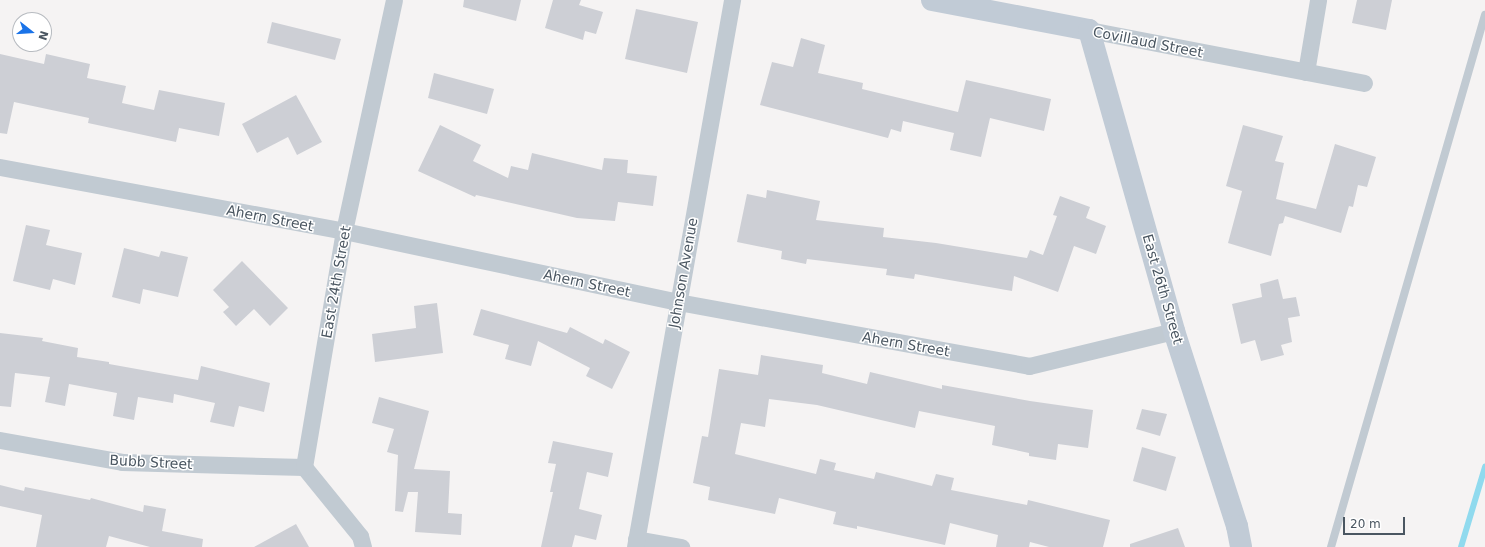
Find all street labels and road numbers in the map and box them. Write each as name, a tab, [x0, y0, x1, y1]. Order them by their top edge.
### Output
street label: Covillaud Street	[1092, 23, 1204, 61]
street label: Ahern Street	[225, 201, 315, 235]
street label: Johnson Avenue	[665, 217, 701, 329]
street label: East 24th Street	[318, 224, 354, 340]
street label: East 26th Street	[1139, 232, 1187, 346]
street label: Ahern Street	[542, 266, 632, 300]
street label: Ahern Street	[861, 328, 951, 360]
street label: Bubb Street	[109, 451, 193, 473]

